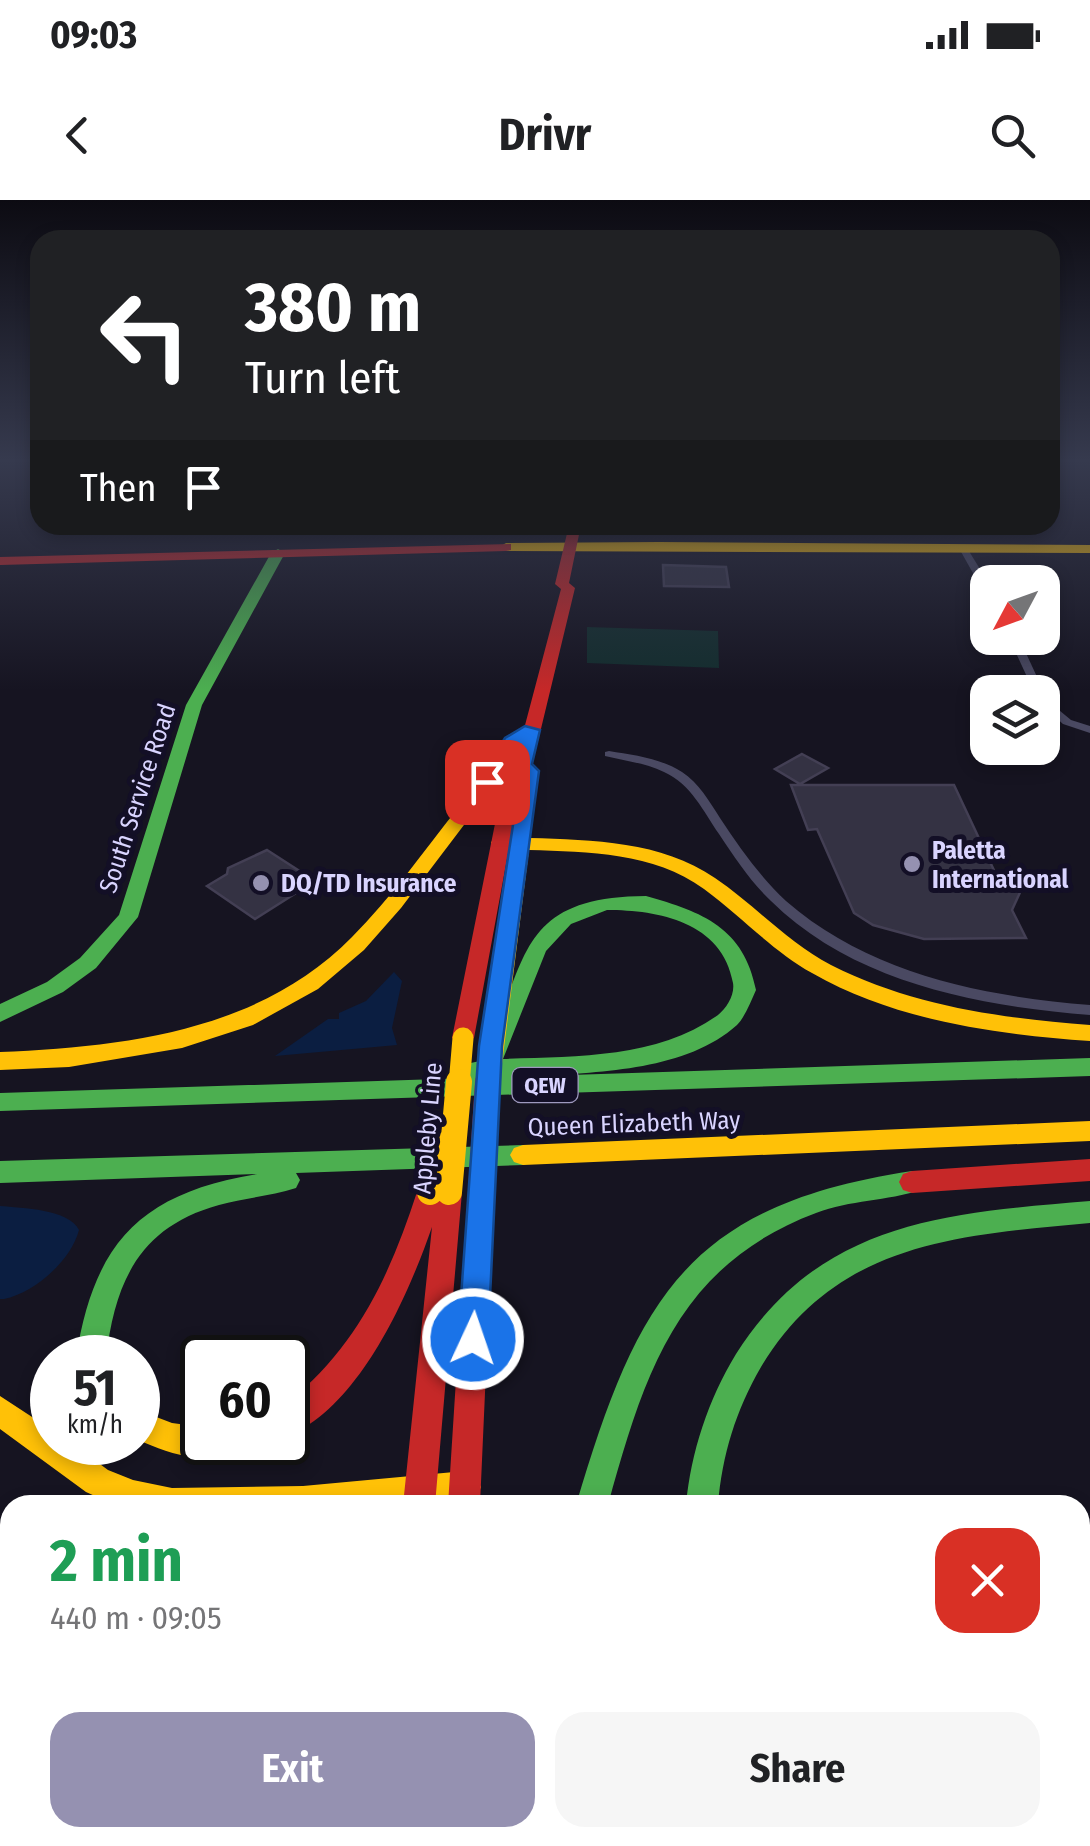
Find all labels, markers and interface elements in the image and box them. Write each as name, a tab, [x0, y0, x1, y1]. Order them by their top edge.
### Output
text: 09:03	[50, 12, 137, 58]
icon: back	[50, 108, 105, 163]
text: Drivr	[499, 108, 591, 162]
icon: search	[985, 108, 1040, 163]
text: 380 m	[245, 266, 421, 350]
icon: left	[80, 270, 210, 400]
text: Turn left	[245, 351, 400, 405]
icon: arrive	[176, 460, 231, 515]
text: Then	[80, 465, 156, 511]
north arrow	[970, 565, 1060, 655]
map controls	[970, 565, 1060, 765]
button: layers	[970, 675, 1060, 765]
street label: South Service Road	[93, 700, 183, 897]
pin	[445, 740, 530, 825]
icon: arrive	[460, 755, 515, 810]
place label: Paletta International	[932, 836, 1068, 895]
marker: Paletta International	[901, 853, 923, 875]
place label: DQ/TD Insurance	[281, 869, 457, 899]
marker: DQ/TD Insurance	[250, 872, 272, 894]
street label: Appleby Line	[407, 1061, 449, 1195]
road number: QEW	[512, 1068, 578, 1102]
street label: Queen Elizabeth Way	[527, 1105, 741, 1143]
position arrow	[421, 1287, 525, 1391]
speed limit sign: 60	[180, 1335, 310, 1465]
text: 51	[73, 1358, 116, 1418]
text: km/h	[67, 1410, 123, 1440]
text: 2 min	[50, 1525, 183, 1597]
button: close	[935, 1528, 1040, 1633]
text: 440 m · 09:05	[50, 1599, 222, 1637]
button: Exit	[50, 1712, 535, 1827]
button: Share	[555, 1712, 1040, 1827]

